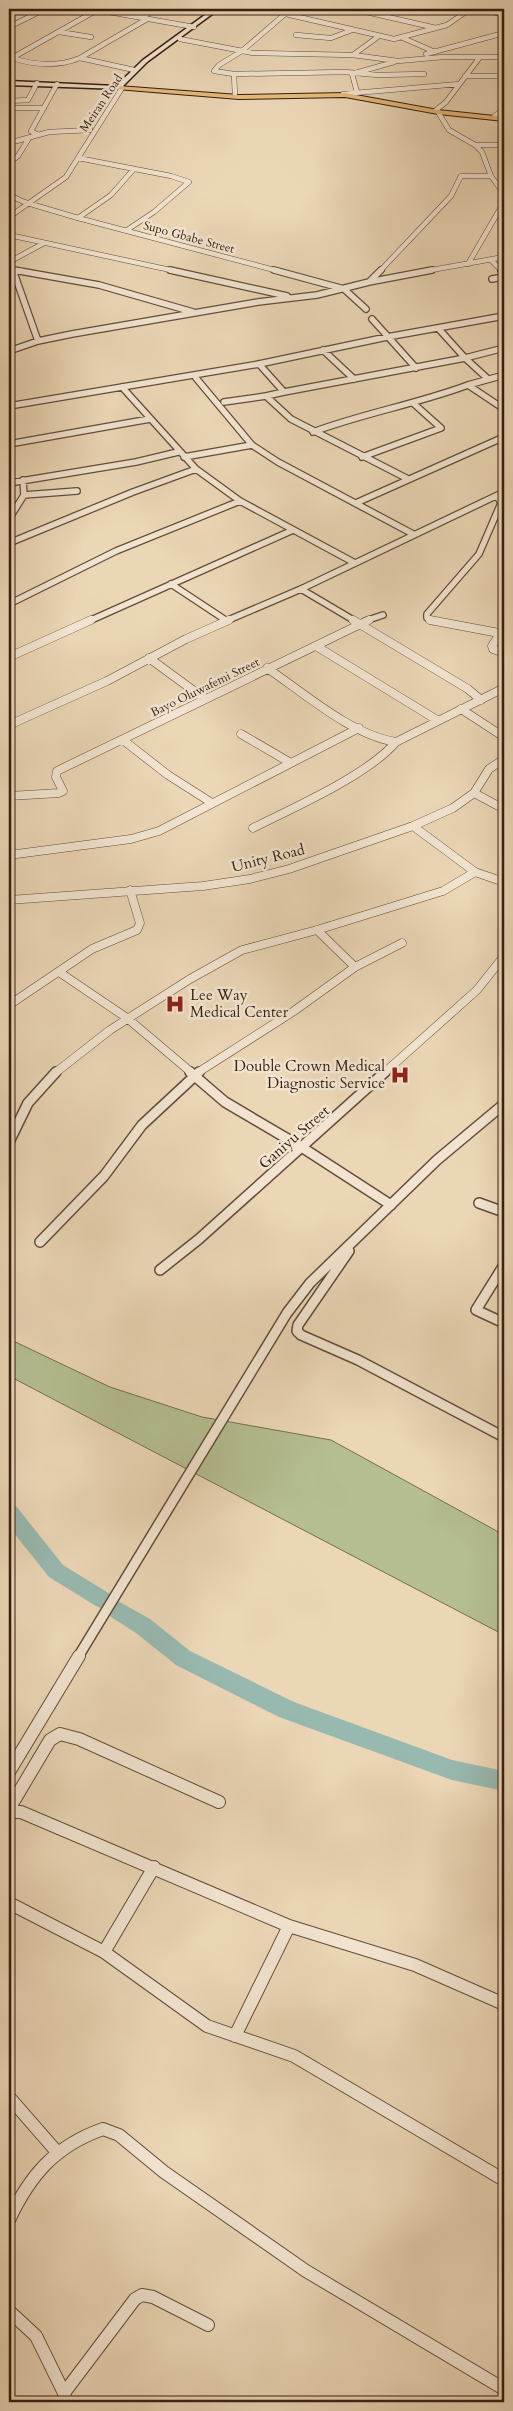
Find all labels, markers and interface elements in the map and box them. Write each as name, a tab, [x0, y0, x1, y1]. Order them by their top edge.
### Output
street label: Meiran Road	[76, 71, 126, 135]
street label: Supo Gbabe Street	[142, 217, 237, 257]
street label: Bayo Oluwafemi Street	[148, 654, 262, 720]
street label: Unity Road	[229, 839, 307, 877]
place label: Lee Way Medical Center	[190, 985, 289, 1022]
hospital icon: Lee Way Medical Center	[164, 993, 186, 1015]
place label: Double Crown Medical Diagnostic Service	[234, 1056, 385, 1093]
hospital icon: Double Crown Medical Diagnostic Service	[389, 1064, 411, 1086]
street label: Ganiyu Street	[254, 1101, 334, 1173]

